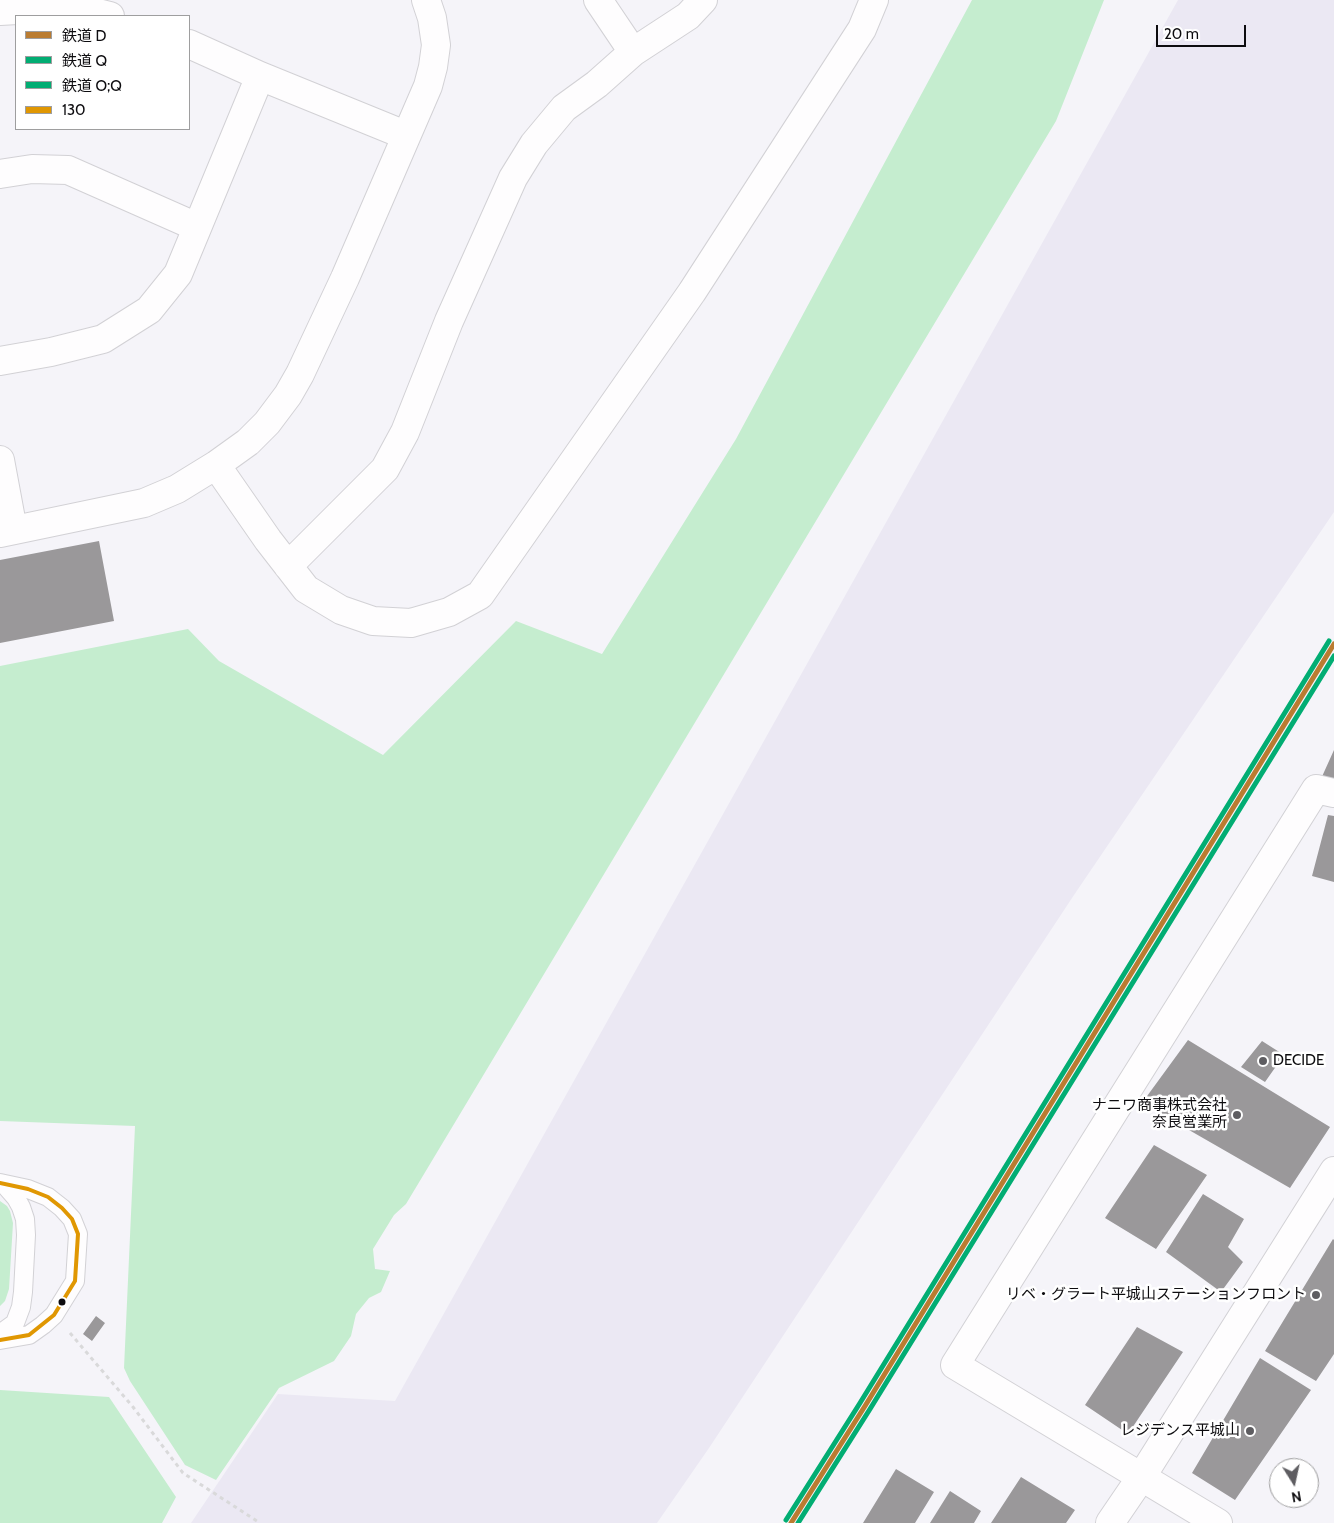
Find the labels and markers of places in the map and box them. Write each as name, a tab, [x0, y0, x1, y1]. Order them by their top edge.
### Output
place label: DECIDE	[1273, 1052, 1324, 1070]
marker: DECIDE	[1257, 1055, 1269, 1067]
place label: ナニワ商事株式会社 奈良営業所	[1092, 1097, 1227, 1132]
marker: ナニワ商事株式会社 奈良営業所	[1231, 1109, 1243, 1121]
place label: リベ・グラート平城山ステーションフロント	[1006, 1286, 1306, 1304]
marker: リベ・グラート平城山ステーションフロント	[1310, 1289, 1322, 1301]
unlabelled marker	[57, 1297, 67, 1307]
place label: レジデンス平城山	[1120, 1422, 1240, 1440]
marker: レジデンス平城山	[1244, 1425, 1256, 1437]

